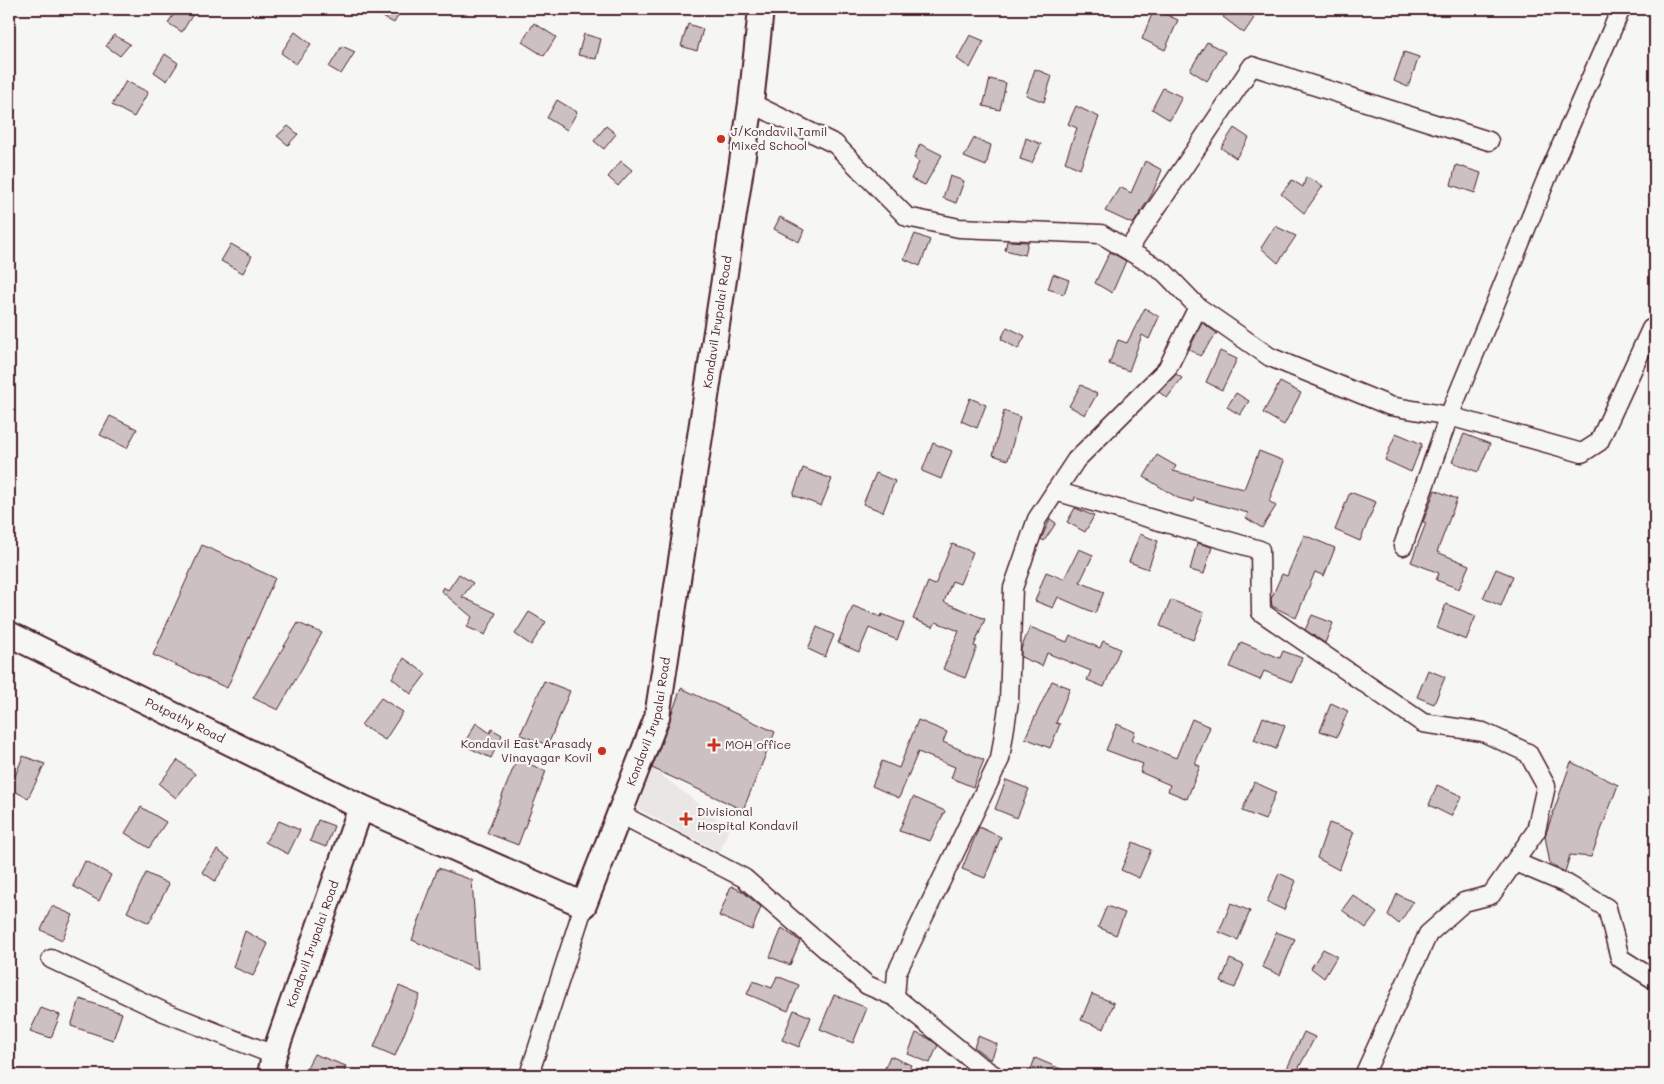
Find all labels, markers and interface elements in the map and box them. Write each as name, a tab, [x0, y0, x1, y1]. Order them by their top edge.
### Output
place label: J/Kondavil Tamil Mixed School	[731, 123, 827, 153]
marker: J/Kondavil Tamil Mixed School	[715, 133, 727, 145]
street label: Kondavil Irupalai Road	[698, 254, 735, 389]
street label: Kondavil Irupalai Road	[622, 656, 673, 788]
street label: Potpathy Road	[143, 693, 228, 746]
place label: Kondavil East Arasady Vinayagar Kovil	[461, 735, 592, 765]
place label: MOH office	[725, 736, 791, 752]
marker: MOH office	[707, 738, 721, 752]
marker: Kondavil East Arasady Vinayagar Kovil	[596, 745, 608, 757]
place label: Divisional Hospital Kondavil	[697, 803, 798, 833]
marker: Divisional Hospital Kondavil	[679, 812, 693, 826]
street label: Kondavil Irupalai Road	[282, 878, 342, 1009]

